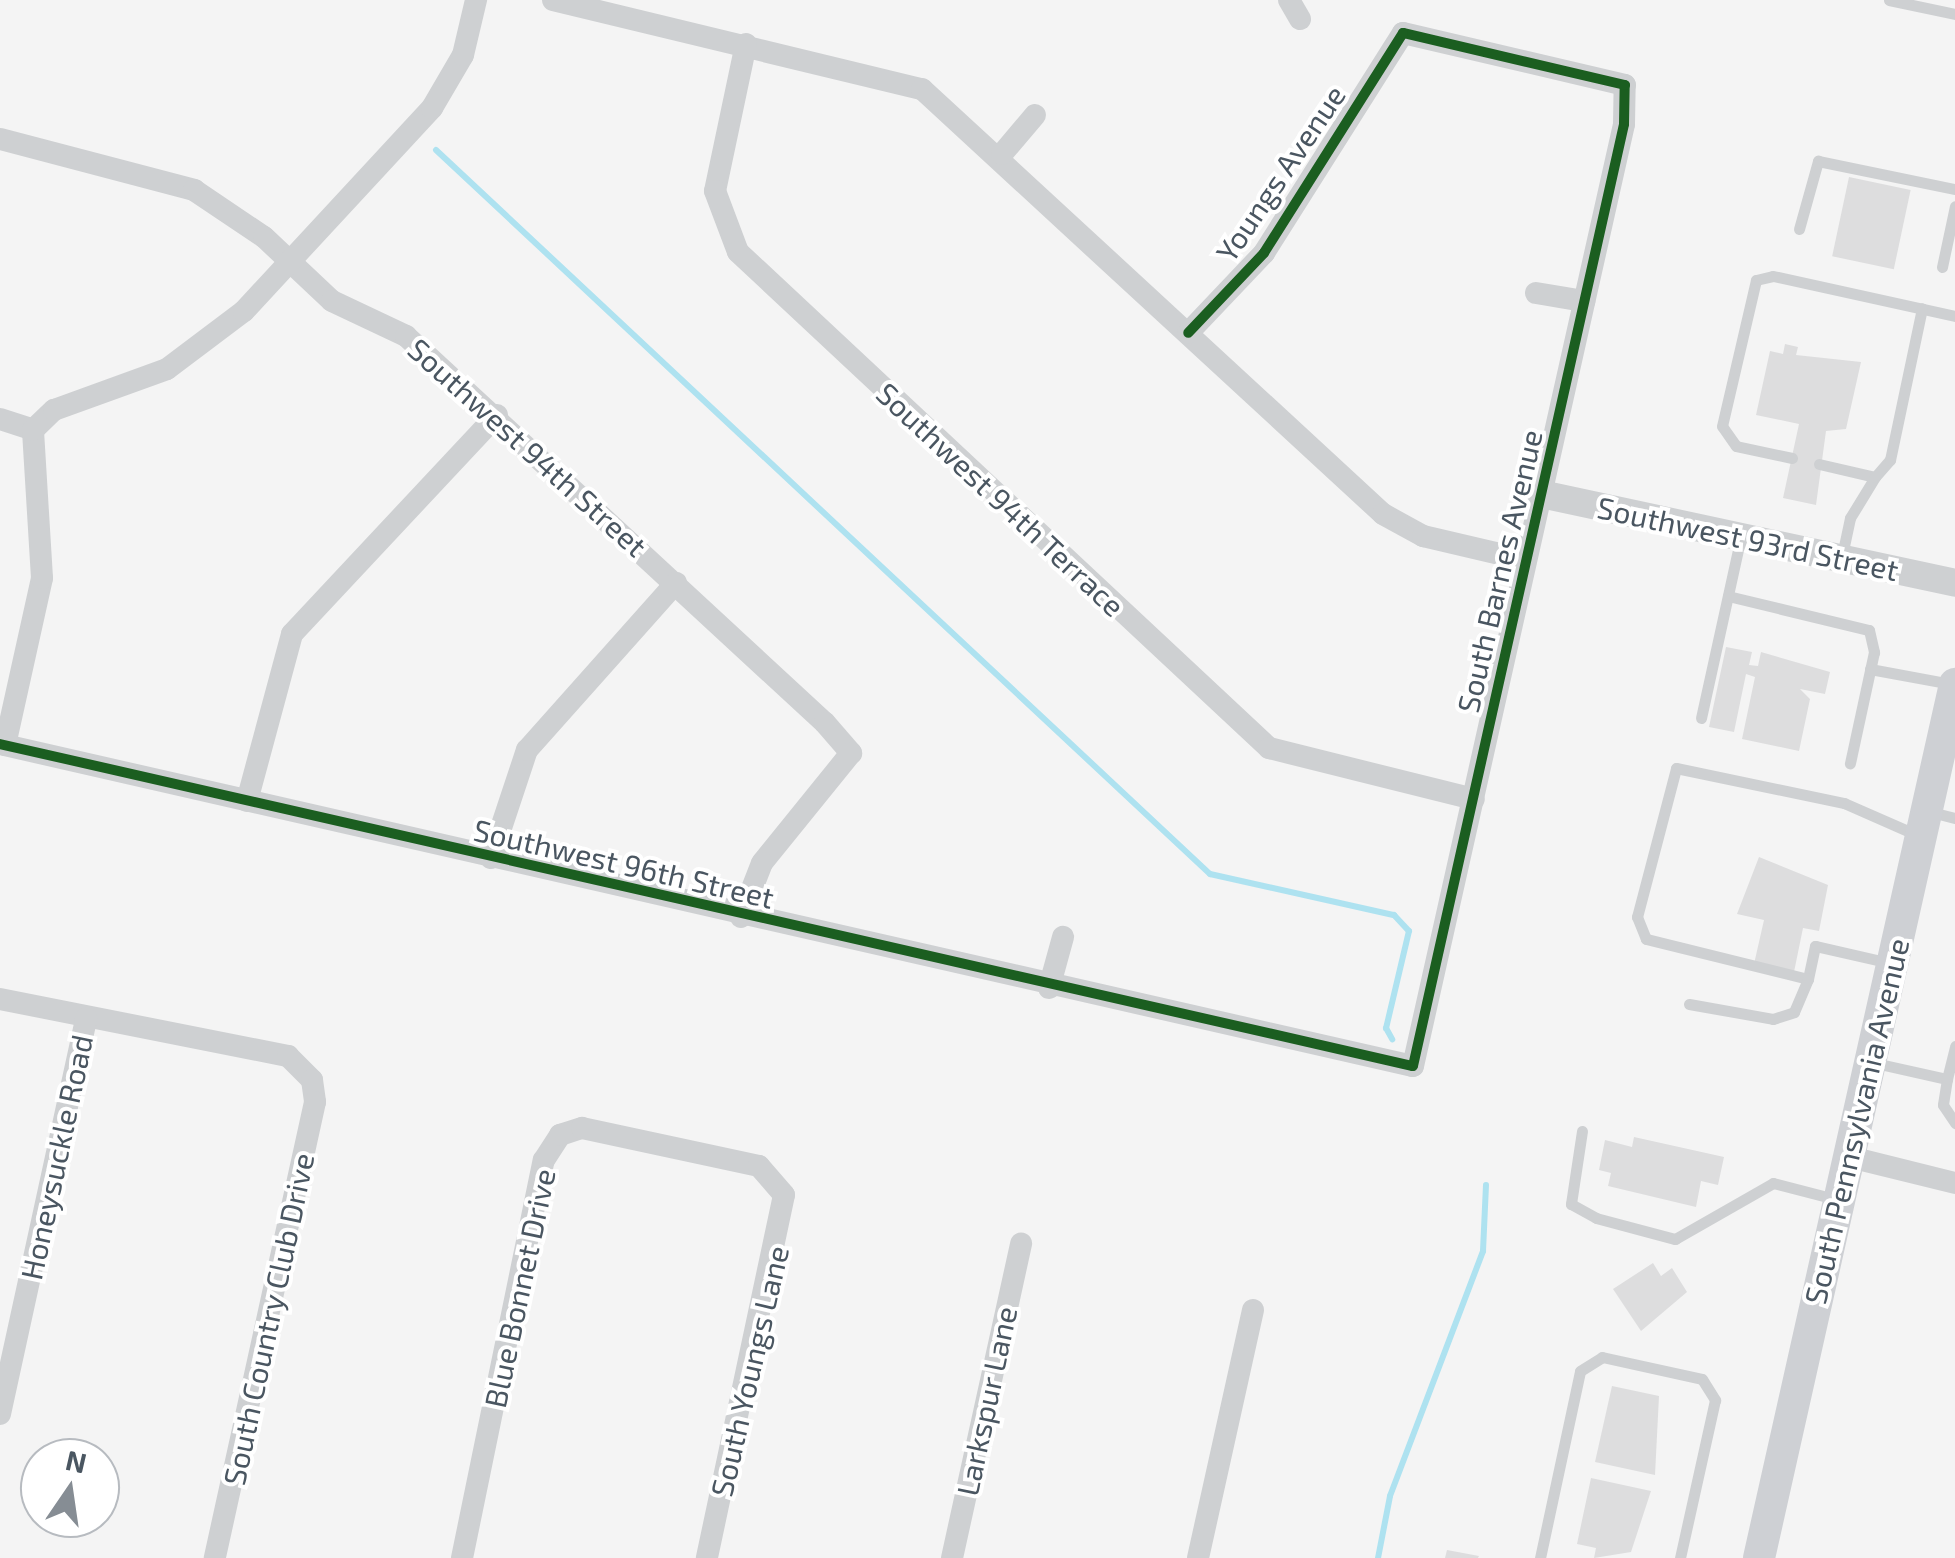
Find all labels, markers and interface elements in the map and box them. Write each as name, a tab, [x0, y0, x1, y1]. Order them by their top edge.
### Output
street label: Youngs Avenue	[1208, 78, 1352, 268]
street label: Southwest 94th Street	[401, 330, 655, 564]
street label: Southwest 94th Terrace	[869, 375, 1133, 623]
street label: South Barnes Avenue	[1449, 426, 1549, 716]
street label: Southwest 93rd Street	[1594, 489, 1902, 587]
street label: Southwest 96th Street	[470, 811, 778, 915]
street label: South Pennsylvania Avenue	[1796, 934, 1916, 1308]
street label: Honeysuckle Road	[12, 1031, 100, 1283]
street label: South Country Club Drive	[215, 1149, 321, 1489]
street label: Blue Bonnet Drive	[476, 1165, 562, 1411]
street label: South Youngs Lane	[703, 1242, 795, 1500]
street label: Larkspur Lane	[948, 1303, 1024, 1499]
north arrow	[20, 1438, 120, 1538]
text: N	[63, 1442, 90, 1480]

